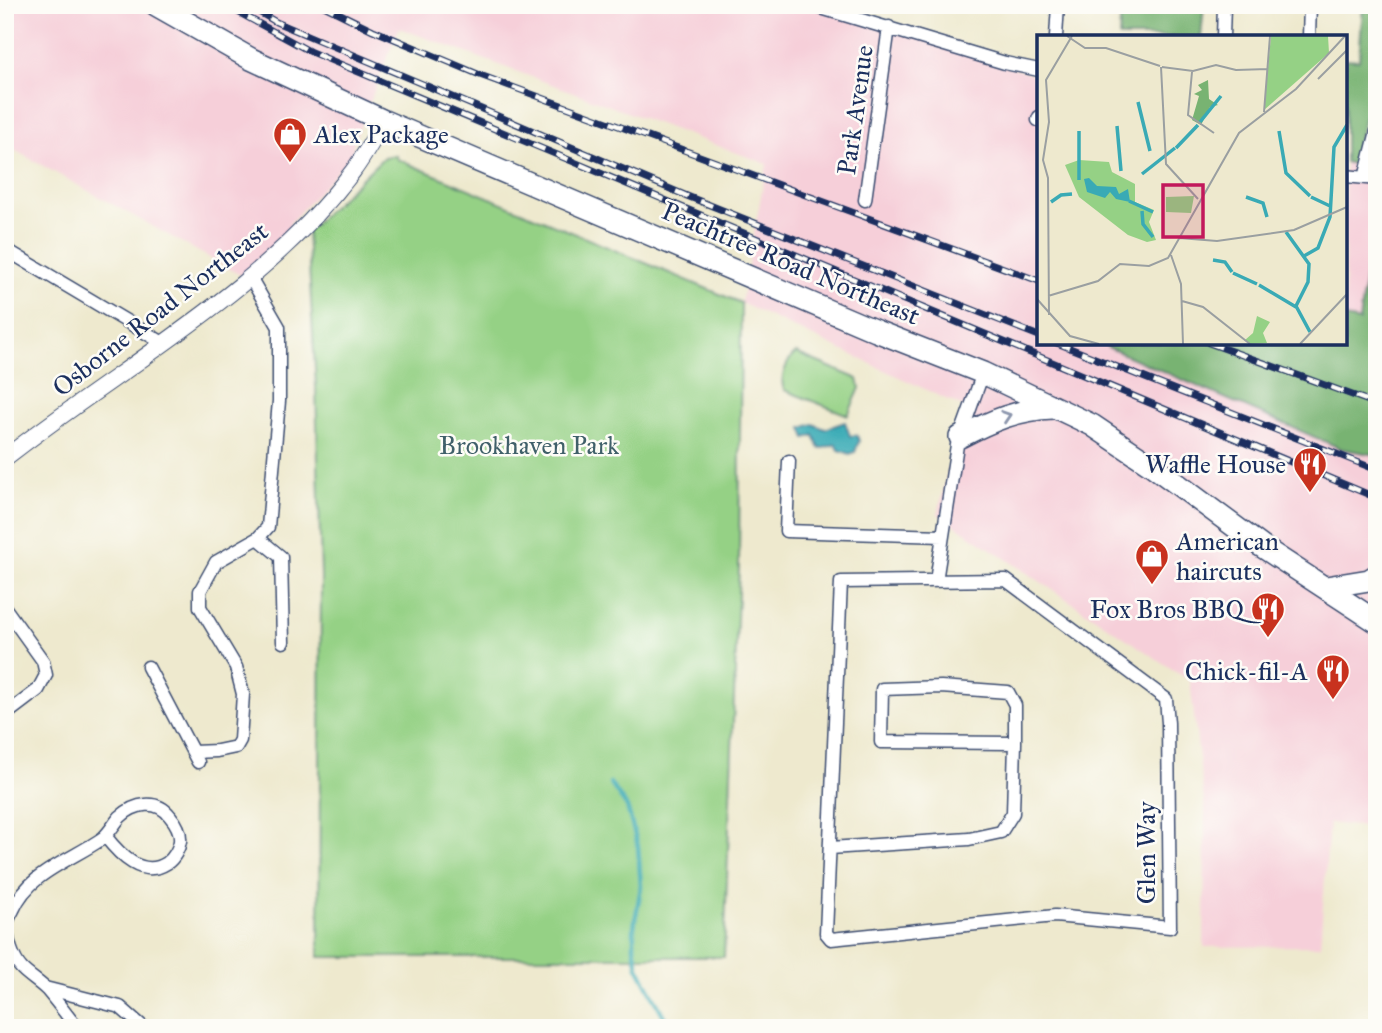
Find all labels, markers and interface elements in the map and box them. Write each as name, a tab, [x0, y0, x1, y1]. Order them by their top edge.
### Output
inset map	[1037, 35, 1347, 345]
street label: Park Avenue	[830, 43, 880, 177]
shop icon: Alex Package	[271, 115, 309, 164]
place label: Alex Package	[313, 118, 449, 150]
street label: Peachtree Road Northeast	[657, 194, 925, 332]
street label: Osborne Road Northeast	[46, 215, 274, 403]
one-way arrow	[999, 410, 1012, 424]
park label: Brookhaven Park	[439, 429, 620, 461]
restaurant icon: Waffle House	[1291, 445, 1329, 494]
place label: Waffle House	[1145, 448, 1286, 480]
place label: American haircuts	[1175, 525, 1279, 587]
shop icon: American haircuts	[1133, 537, 1171, 586]
restaurant icon: Fox Bros BBQ	[1249, 590, 1287, 639]
place label: Fox Bros BBQ	[1090, 593, 1262, 625]
restaurant icon: Chick-fil-A	[1314, 652, 1352, 701]
place label: Chick-fil-A	[1185, 655, 1308, 687]
street label: Glen Way	[1130, 801, 1162, 904]

